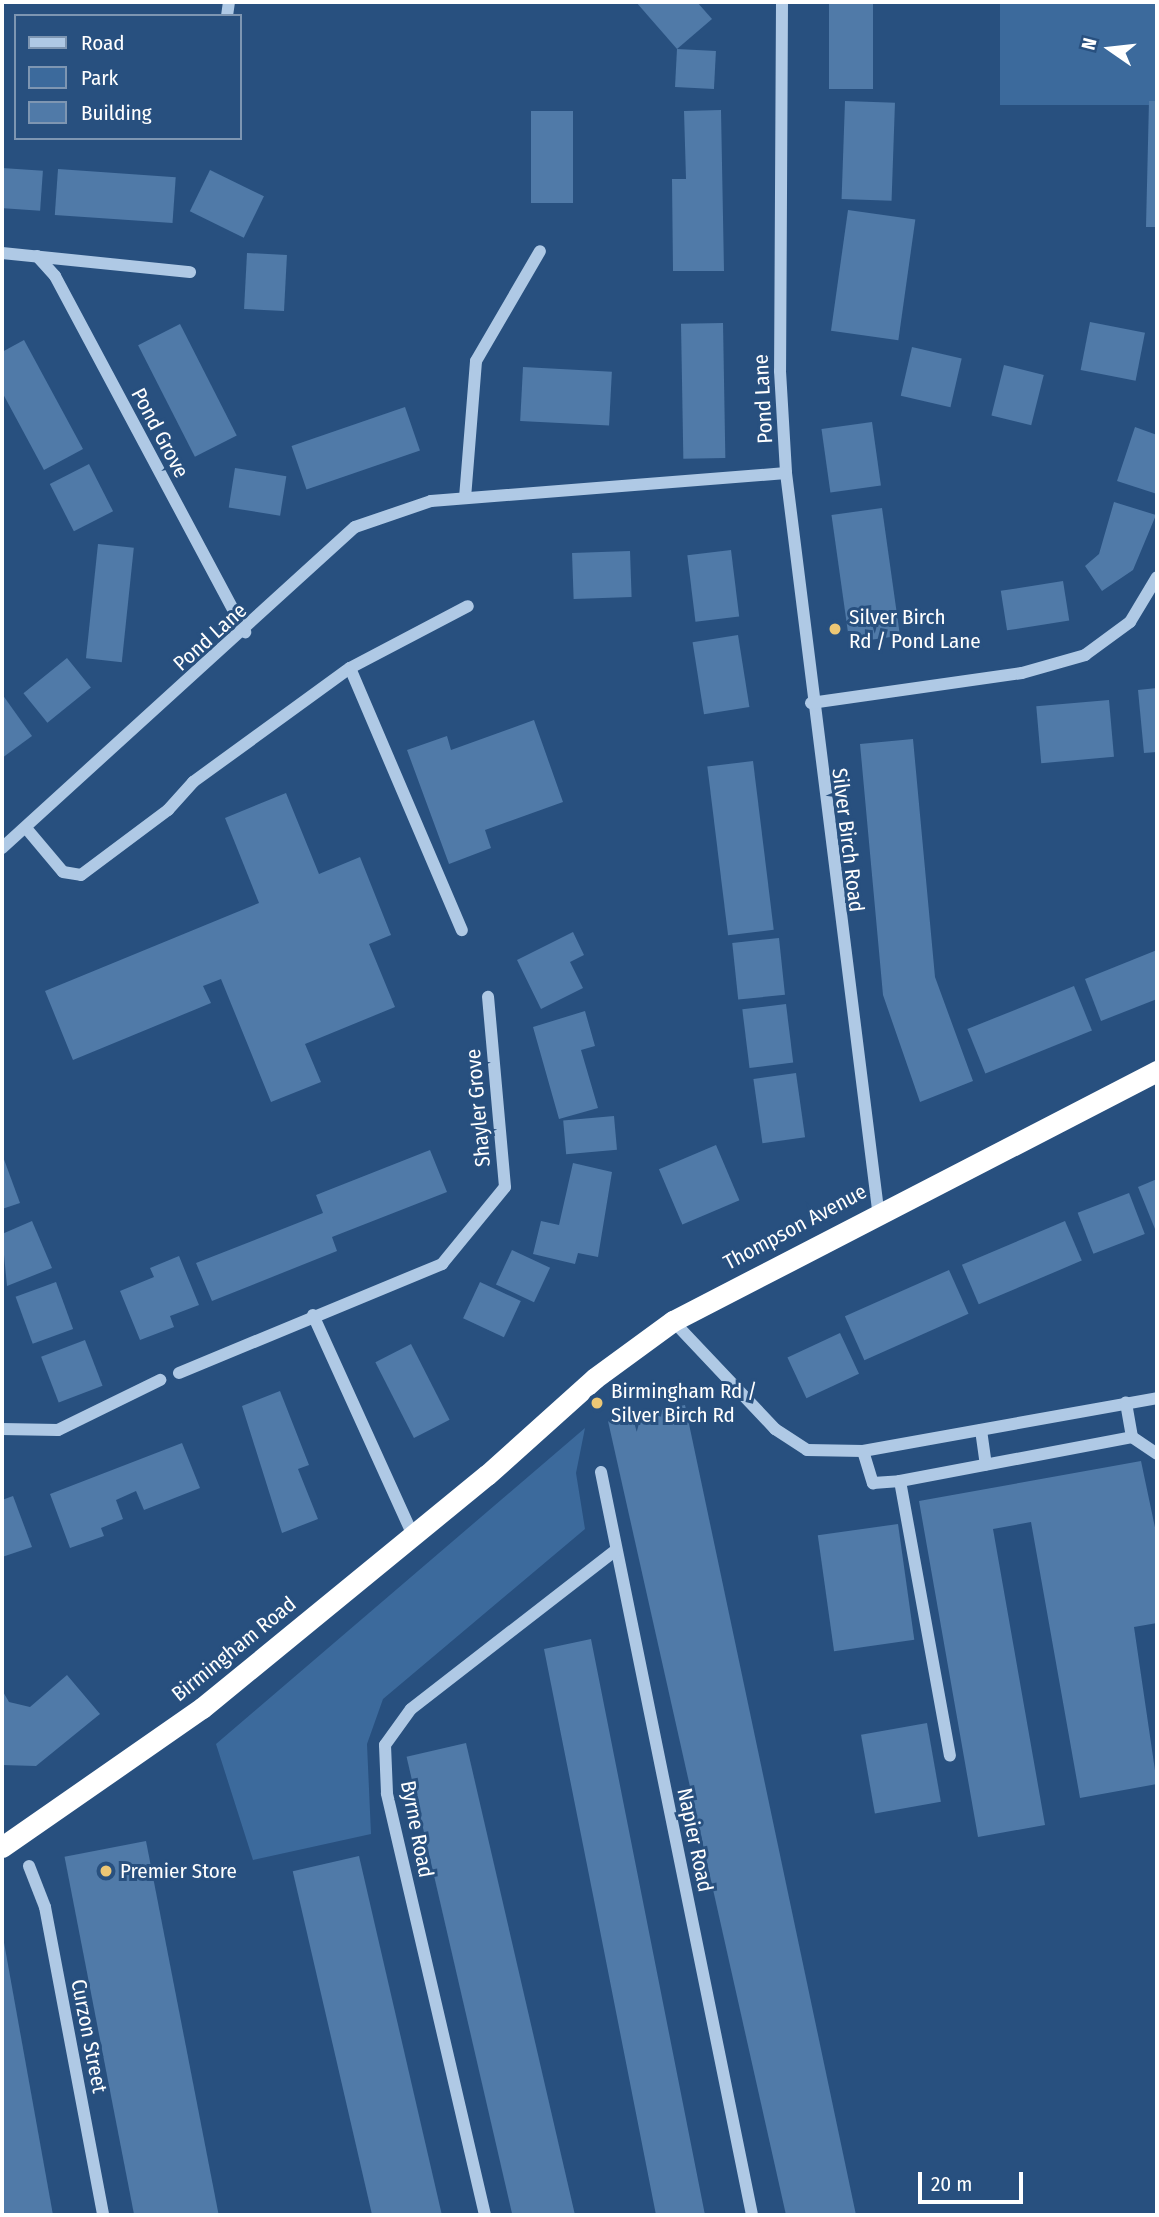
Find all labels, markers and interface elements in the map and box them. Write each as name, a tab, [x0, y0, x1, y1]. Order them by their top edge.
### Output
legend	[14, 14, 242, 140]
north arrow	[1075, 14, 1145, 84]
text: Road	[81, 30, 125, 56]
text: N	[1077, 35, 1102, 52]
text: Park	[81, 65, 118, 91]
text: Building	[81, 100, 152, 126]
street label: Pond Lane	[748, 354, 778, 444]
street label: Pond Grove	[126, 384, 194, 482]
street label: Pond Lane	[168, 598, 252, 676]
place label: Silver Birch Rd / Pond Lane	[849, 604, 981, 654]
marker: Silver Birch Rd / Pond Lane	[827, 621, 843, 637]
street label: Silver Birch Road	[827, 767, 869, 913]
street label: Shayler Grove	[460, 1048, 496, 1168]
street label: Thompson Avenue	[719, 1179, 871, 1275]
place label: Birmingham Rd / Silver Birch Rd	[611, 1378, 757, 1428]
marker: Birmingham Rd / Silver Birch Rd	[589, 1395, 605, 1411]
street label: Birmingham Road	[167, 1591, 301, 1707]
street label: Byrne Road	[395, 1778, 439, 1880]
street label: Napier Road	[672, 1786, 718, 1894]
place label: Premier Store	[120, 1858, 237, 1884]
marker: Premier Store	[98, 1863, 114, 1879]
street label: Curzon Street	[66, 1977, 112, 2095]
scale bar	[921, 2158, 1026, 2202]
text: 20 m	[931, 2171, 972, 2197]

